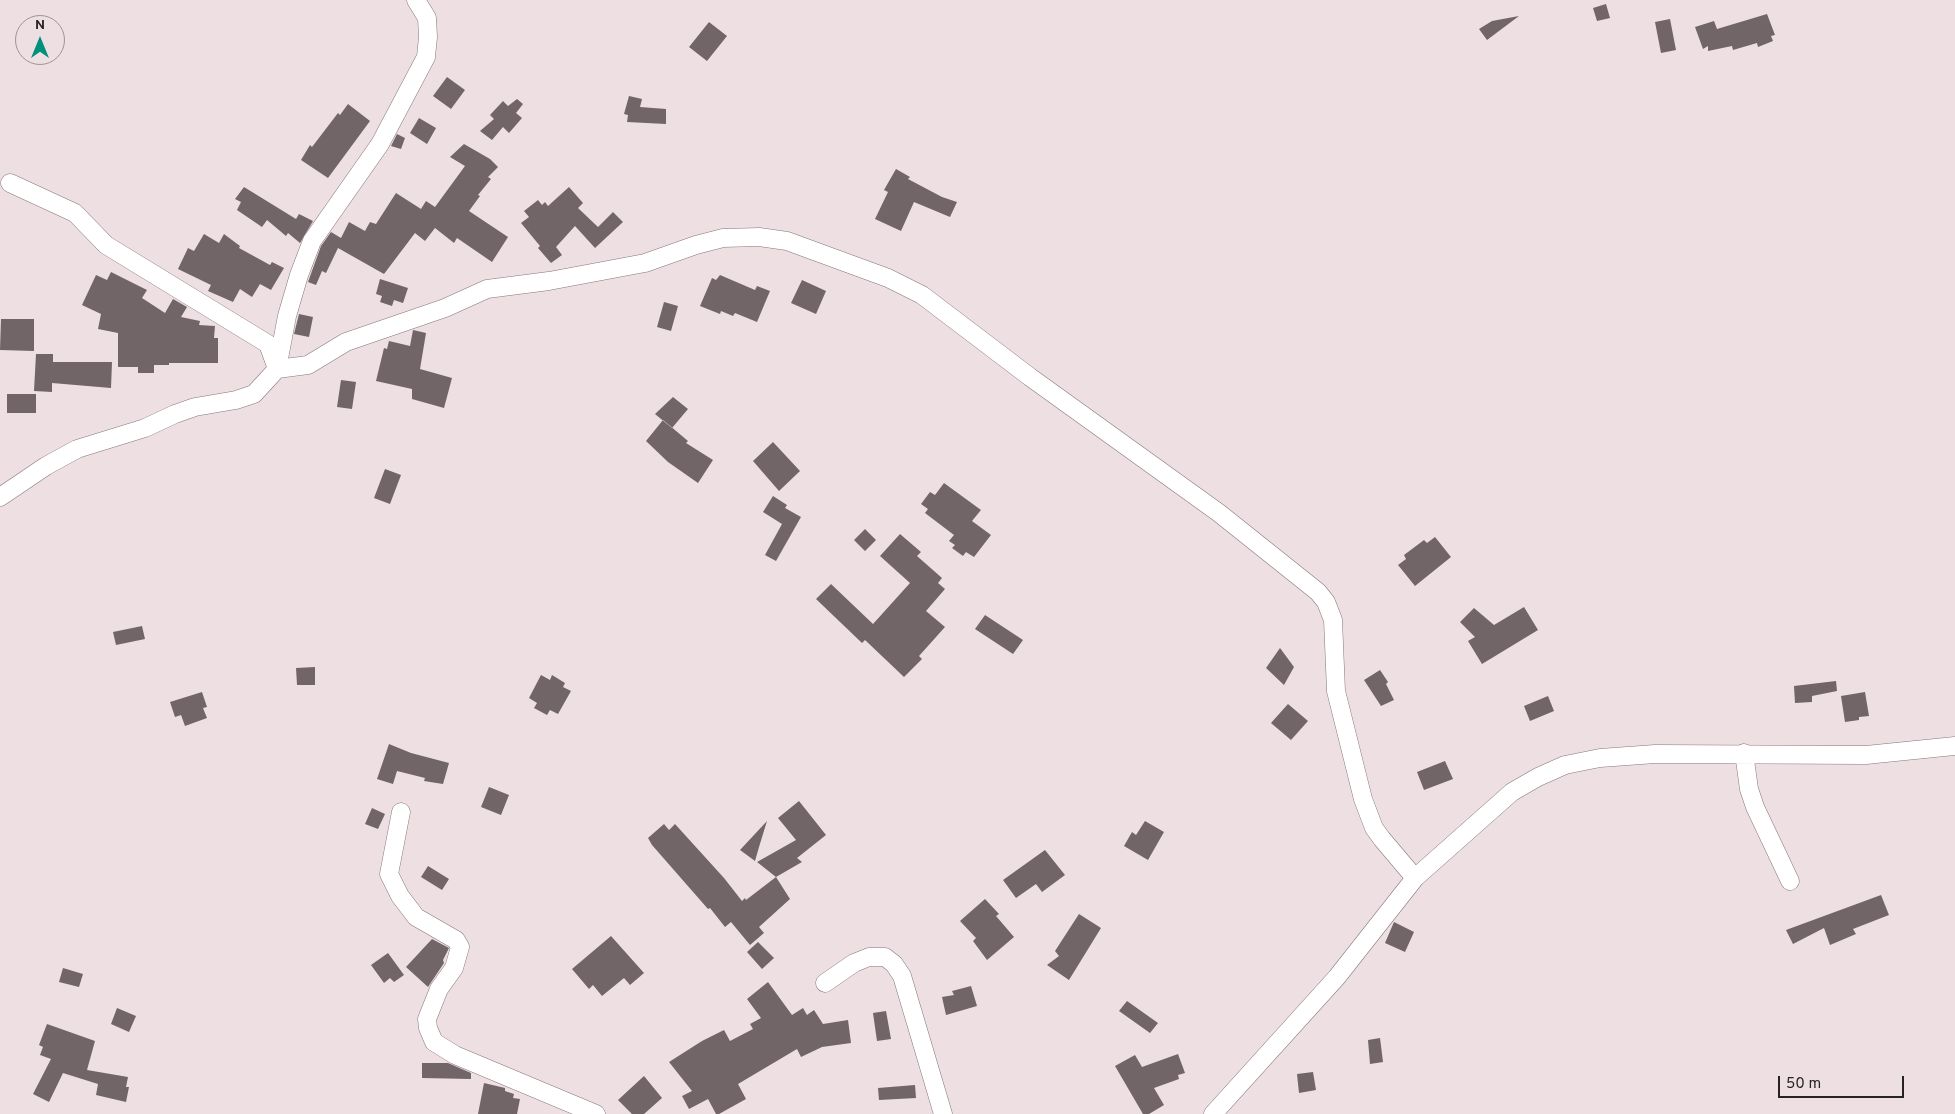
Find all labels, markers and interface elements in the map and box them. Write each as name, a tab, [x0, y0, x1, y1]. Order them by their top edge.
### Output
north arrow	[15, 15, 65, 65]
text: N	[35, 17, 45, 34]
scale bar	[1780, 1066, 1906, 1098]
text: 50 m	[1786, 1075, 1821, 1094]

